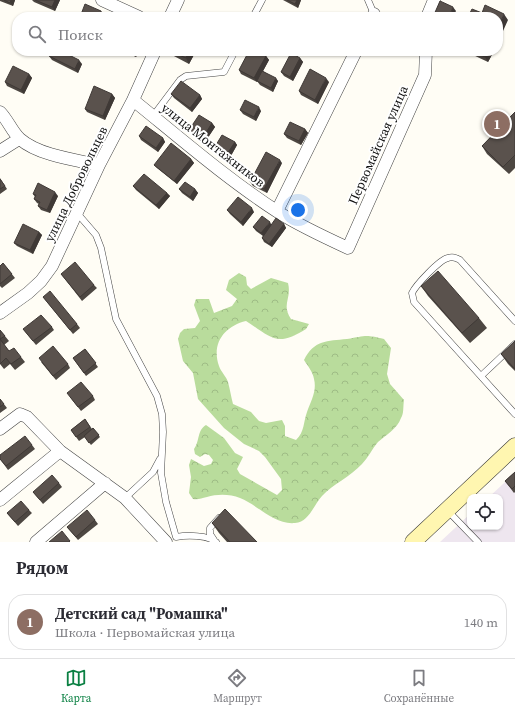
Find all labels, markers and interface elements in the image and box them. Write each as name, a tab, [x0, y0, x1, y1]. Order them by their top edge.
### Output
search box	[12, 12, 503, 56]
icon: search	[26, 23, 48, 45]
text: Поиск	[58, 24, 103, 45]
street label: Первомайская улица	[344, 82, 412, 207]
street label: улица Монтажников	[158, 99, 269, 191]
pin: 1	[484, 109, 510, 139]
street label: улица Добровольцев	[41, 123, 111, 245]
your location	[288, 200, 308, 220]
map controls	[467, 494, 503, 530]
button: locate	[467, 494, 503, 530]
text: Рядом	[16, 556, 68, 580]
text: Детский сад "Ромашка"	[55, 603, 228, 624]
text: 1	[26, 614, 34, 631]
text: 140 m	[464, 614, 498, 631]
text: Школа · Первомайская улица	[55, 624, 235, 641]
tab: Карта	[61, 667, 91, 706]
tab: Маршрут	[213, 667, 262, 706]
tab: Сохранённые	[384, 667, 454, 706]

